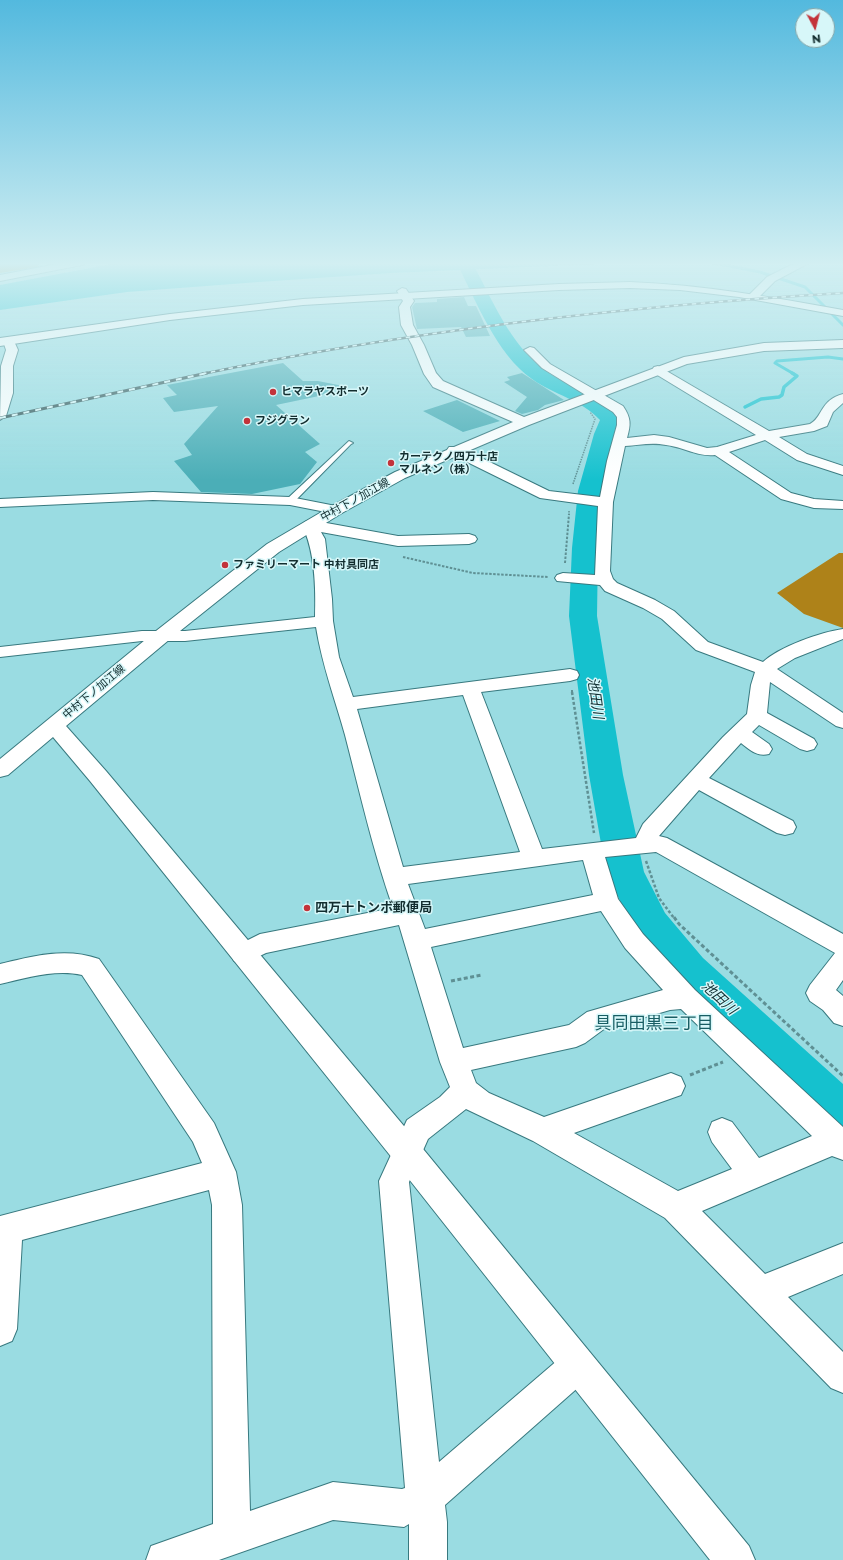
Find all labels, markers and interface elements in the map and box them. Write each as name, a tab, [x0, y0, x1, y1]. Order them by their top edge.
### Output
north arrow	[795, 8, 835, 48]
text: N	[811, 31, 822, 46]
place label: ヒマラヤスポーツ	[281, 385, 369, 399]
marker: ヒマラヤスポーツ	[268, 387, 278, 397]
place label: フジグラン	[255, 414, 310, 428]
marker: フジグラン	[242, 416, 252, 426]
place label: カーテクノ四万十店 マルネン（株）	[399, 450, 498, 476]
marker: カーテクノ四万十店 マルネン（株）	[386, 458, 396, 468]
street label: 中村下ノ加江線	[318, 476, 392, 524]
place label: ファミリーマート 中村具同店	[233, 558, 379, 572]
marker: ファミリーマート 中村具同店	[220, 560, 230, 570]
street label: 中村下ノ加江線	[60, 662, 128, 722]
water label: 池田川	[584, 676, 606, 720]
place label: 四万十トンボ郵便局	[315, 900, 432, 916]
marker: 四万十トンボ郵便局	[302, 903, 312, 913]
water label: 池田川	[698, 978, 740, 1018]
district label: 具同田黒三丁目	[595, 1014, 713, 1034]

